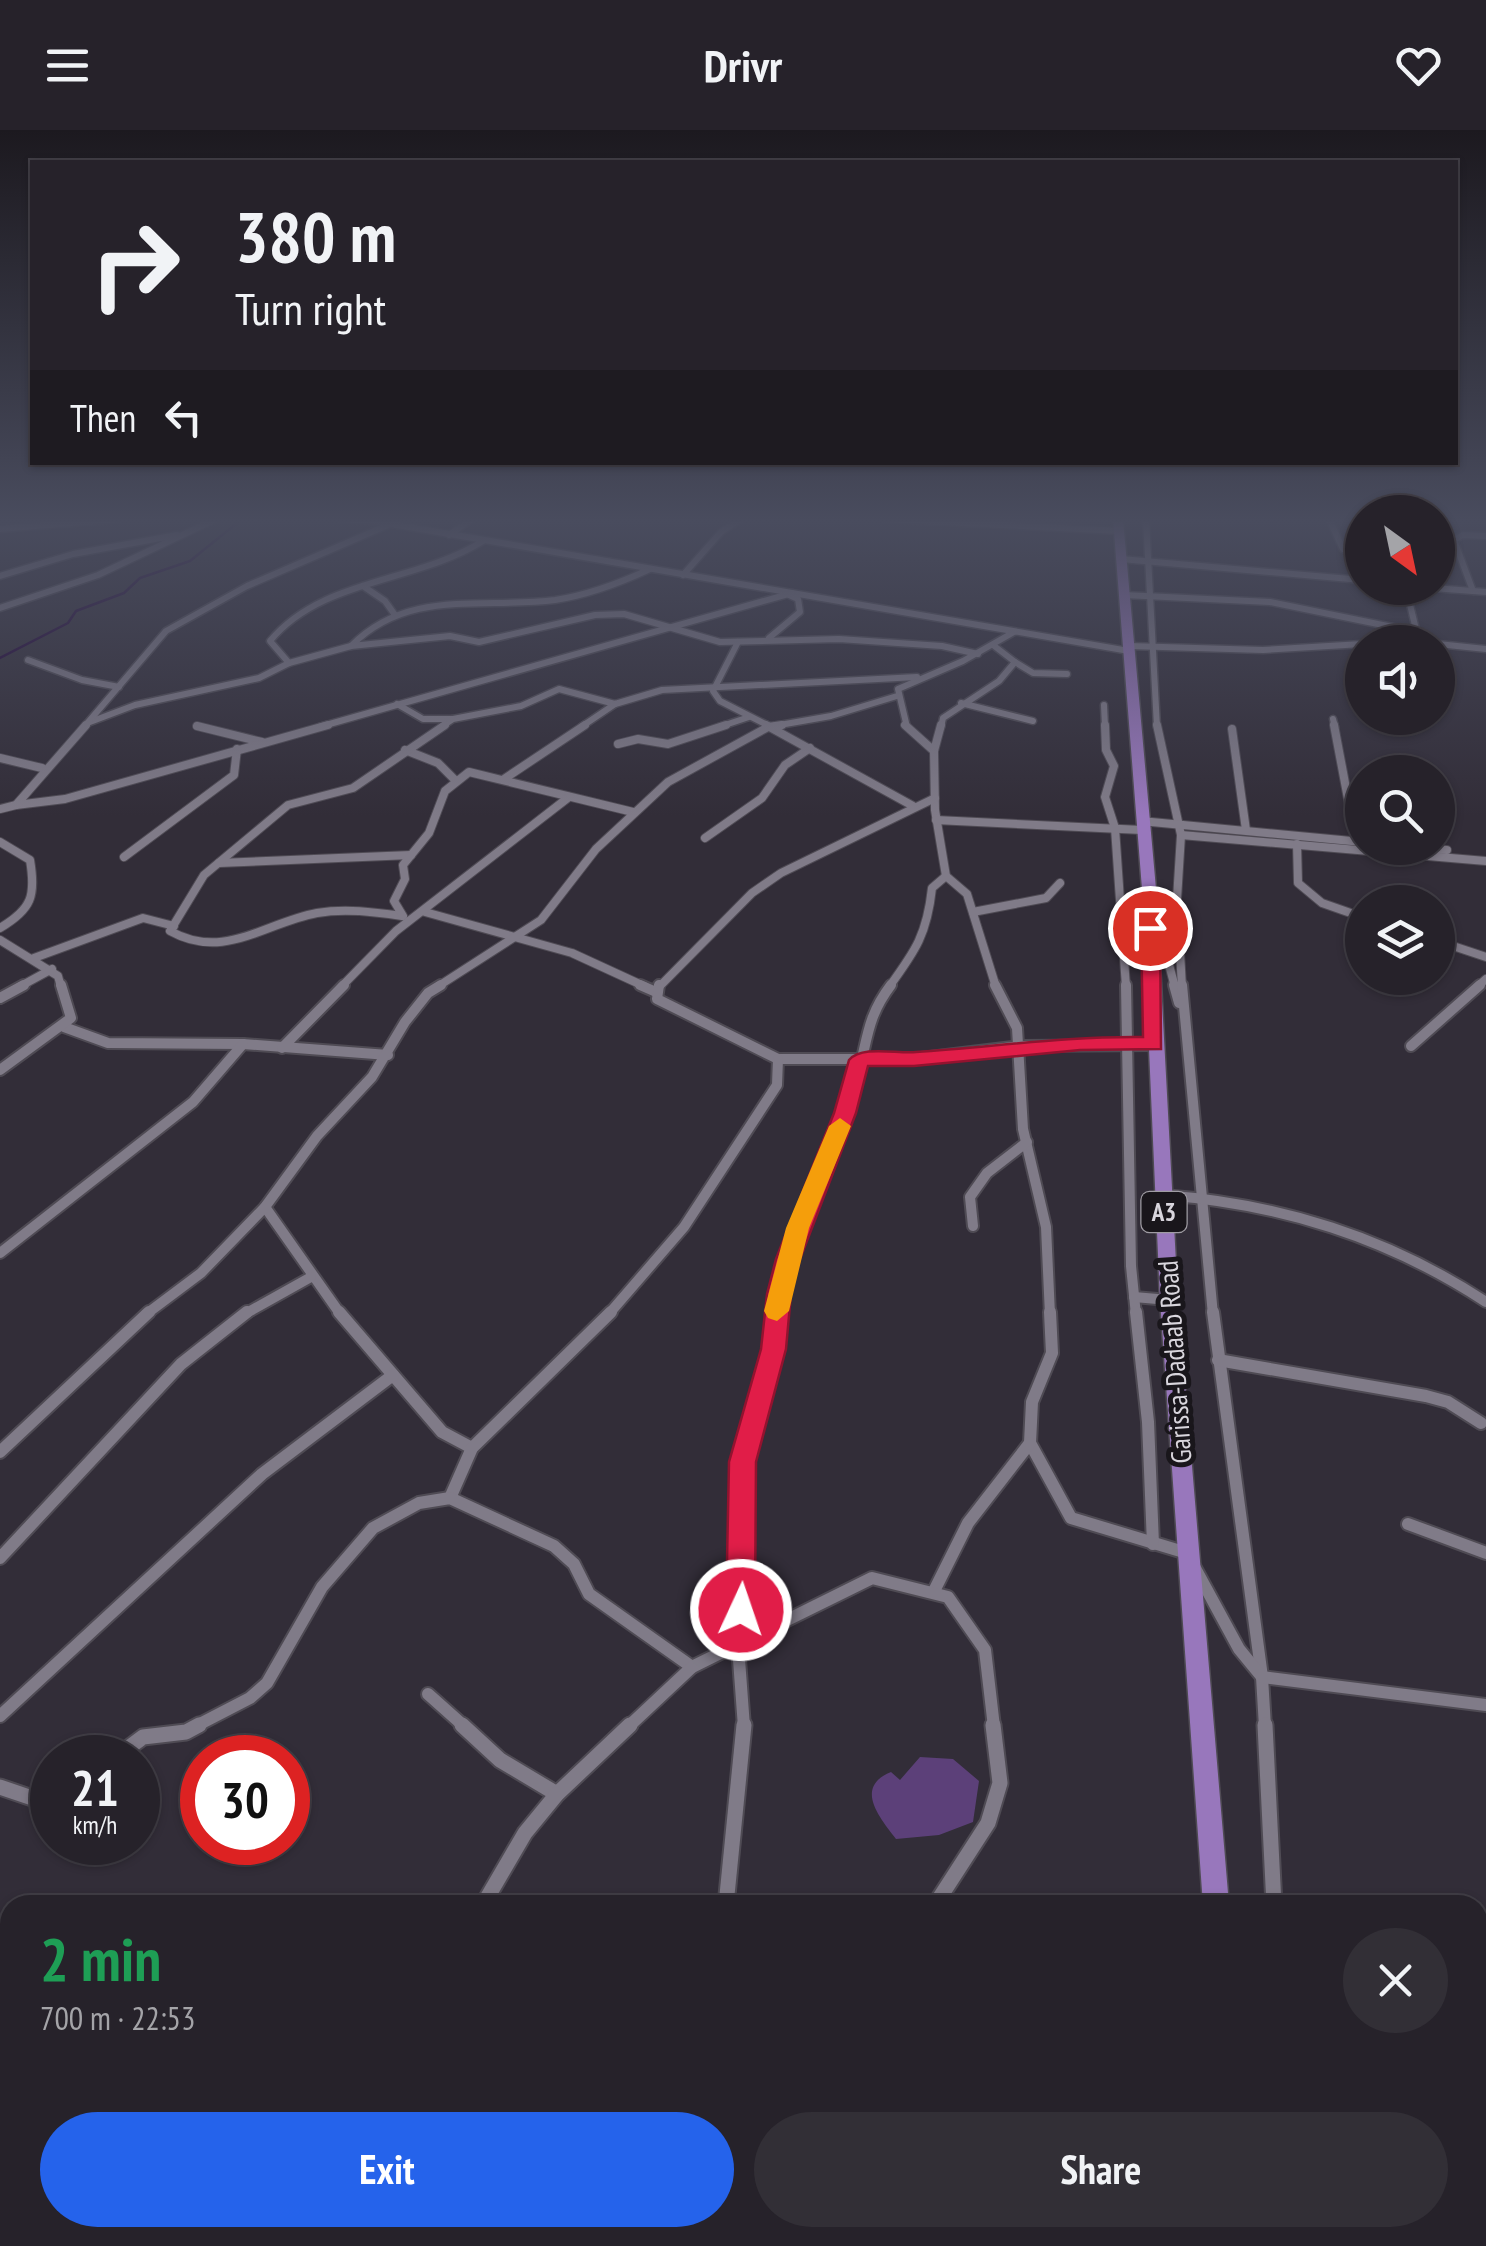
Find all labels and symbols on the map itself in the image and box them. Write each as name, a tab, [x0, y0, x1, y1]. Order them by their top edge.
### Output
north arrow	[1345, 495, 1455, 605]
pin	[1108, 886, 1193, 971]
road number: A3	[1142, 1192, 1186, 1232]
street label: Garissa-Dadaab Road	[1148, 1259, 1200, 1465]
position arrow	[689, 1558, 793, 1662]
speed limit sign: 30	[180, 1735, 310, 1865]

